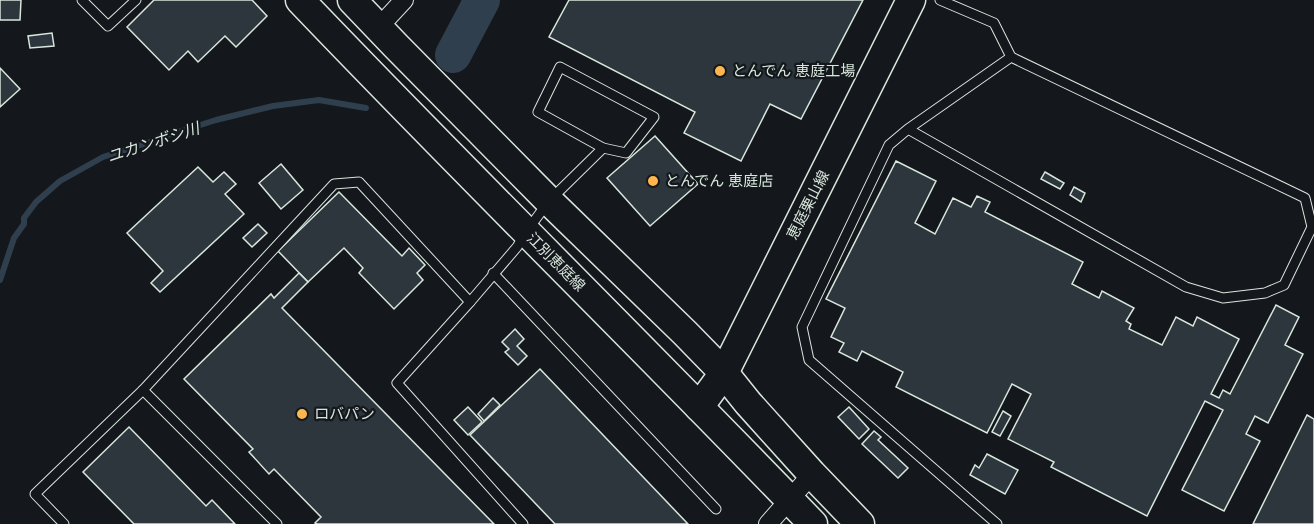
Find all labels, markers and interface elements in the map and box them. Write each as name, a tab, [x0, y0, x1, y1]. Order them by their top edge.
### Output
place label: とんでん 恵庭工場	[732, 61, 855, 80]
marker: とんでん 恵庭工場	[713, 64, 727, 78]
water label: ユカンボシ川	[104, 117, 204, 166]
street label: 恵庭栗山線	[782, 167, 833, 243]
place label: とんでん 恵庭店	[665, 171, 773, 190]
marker: とんでん 恵庭店	[646, 174, 660, 188]
street label: 江別恵庭線	[523, 228, 590, 295]
place label: ロバパン	[314, 404, 375, 423]
marker: ロバパン	[295, 407, 309, 421]

